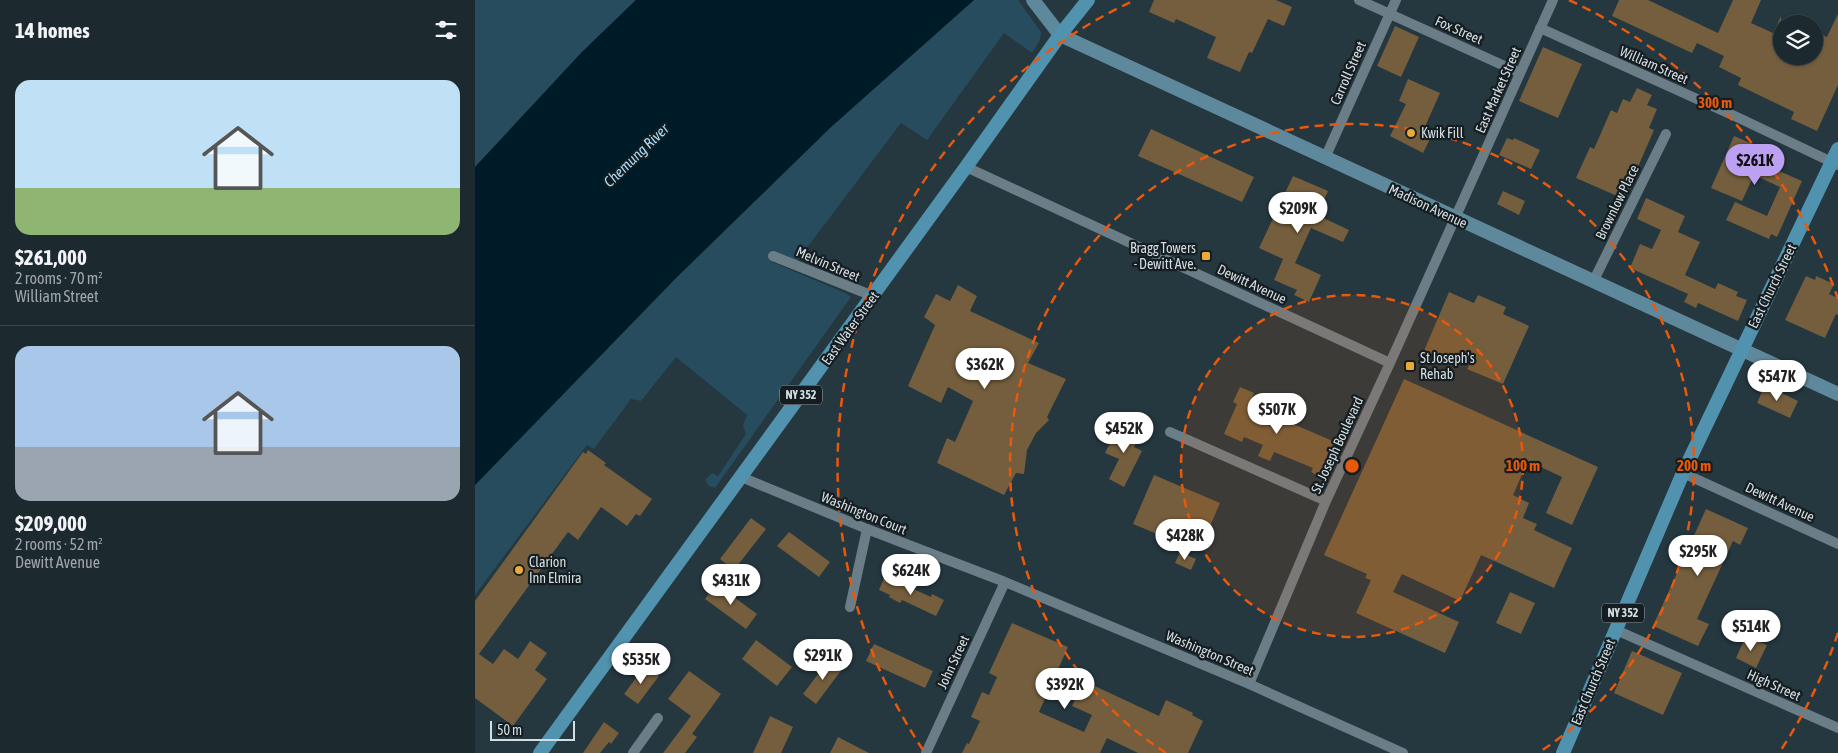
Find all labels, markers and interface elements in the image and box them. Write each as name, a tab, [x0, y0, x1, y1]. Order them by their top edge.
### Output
street label: Fox Street	[1433, 13, 1485, 47]
map controls	[1773, 15, 1823, 65]
button: layers	[1773, 15, 1823, 65]
icon: filters	[432, 16, 460, 44]
text: 14 homes	[15, 18, 90, 42]
street label: Carroll Street	[1327, 39, 1369, 107]
street label: William Street	[1617, 43, 1691, 87]
street label: East Market Street	[1472, 45, 1524, 135]
text: 300 m	[1698, 94, 1732, 111]
icon: home	[193, 113, 283, 203]
water label: Chemung River	[600, 119, 672, 190]
place label: Kwik Fill	[1421, 125, 1464, 141]
marker: Kwik Fill	[1405, 127, 1417, 139]
pin: $261K	[1720, 144, 1790, 186]
text: $261K	[1736, 151, 1774, 169]
street label: Brownlow Place	[1592, 162, 1642, 242]
street label: Madison Avenue	[1386, 181, 1470, 231]
pin: $209K	[1263, 192, 1333, 234]
text: $209K	[1279, 199, 1317, 217]
place label: Bragg Towers - Dewitt Ave.	[1130, 240, 1196, 272]
street label: East Church Street	[1745, 241, 1799, 331]
street label: Melvin Street	[794, 243, 862, 285]
text: $261,000	[15, 245, 87, 269]
marker: Bragg Towers - Dewitt Ave.	[1200, 250, 1212, 262]
street label: Dewitt Avenue	[1215, 261, 1289, 307]
text: 2 rooms · 70 m²	[15, 269, 103, 287]
text: William Street	[15, 287, 99, 305]
street label: East Water Street	[818, 288, 882, 368]
pin: $362K	[950, 348, 1020, 390]
place label: St Joseph's Rehab	[1420, 350, 1475, 382]
text: $362K	[966, 355, 1004, 373]
marker: St Joseph's Rehab	[1404, 360, 1416, 372]
pin: $547K	[1742, 360, 1812, 402]
text: $547K	[1758, 367, 1796, 385]
icon: home	[193, 378, 283, 468]
road number: NY 352	[780, 386, 822, 404]
pin: $507K	[1242, 392, 1312, 435]
street label: St. Joseph Boulevard	[1308, 394, 1366, 496]
text: $507K	[1258, 400, 1296, 418]
pin: $452K	[1089, 412, 1159, 454]
text: $452K	[1105, 419, 1143, 437]
centre of rings	[1343, 457, 1361, 475]
text: 100 m	[1506, 457, 1540, 474]
text: 200 m	[1677, 457, 1711, 474]
street label: Dewitt Avenue	[1743, 479, 1817, 525]
street label: Washington Court	[819, 489, 909, 537]
text: $209,000	[15, 511, 87, 535]
pin: $428K	[1150, 518, 1220, 561]
text: $428K	[1166, 526, 1204, 544]
pin: $295K	[1663, 534, 1733, 577]
text: 2 rooms · 52 m²	[15, 535, 103, 553]
text: $295K	[1679, 542, 1717, 560]
text: Dewitt Avenue	[15, 553, 100, 571]
place label: Clarion Inn Elmira	[529, 554, 581, 586]
pin: $624K	[876, 554, 946, 596]
text: $624K	[892, 561, 930, 579]
marker: Clarion Inn Elmira	[513, 564, 525, 576]
pin: $431K	[696, 564, 766, 606]
text: $431K	[712, 571, 750, 589]
road number: NY 352	[1602, 604, 1644, 622]
pin: $514K	[1716, 610, 1786, 652]
text: $514K	[1732, 617, 1770, 635]
street label: Washington Street	[1164, 627, 1256, 679]
street label: John Street	[934, 633, 972, 691]
street label: East Church Street	[1568, 637, 1618, 727]
pin: $291K	[788, 638, 858, 681]
pin: $535K	[606, 642, 676, 685]
text: $291K	[804, 646, 842, 664]
text: $535K	[622, 650, 660, 668]
street label: High Street	[1745, 666, 1803, 704]
pin: $392K	[1030, 668, 1100, 710]
text: $392K	[1046, 675, 1084, 693]
scale bar	[490, 718, 575, 741]
text: 50 m	[497, 722, 522, 738]

